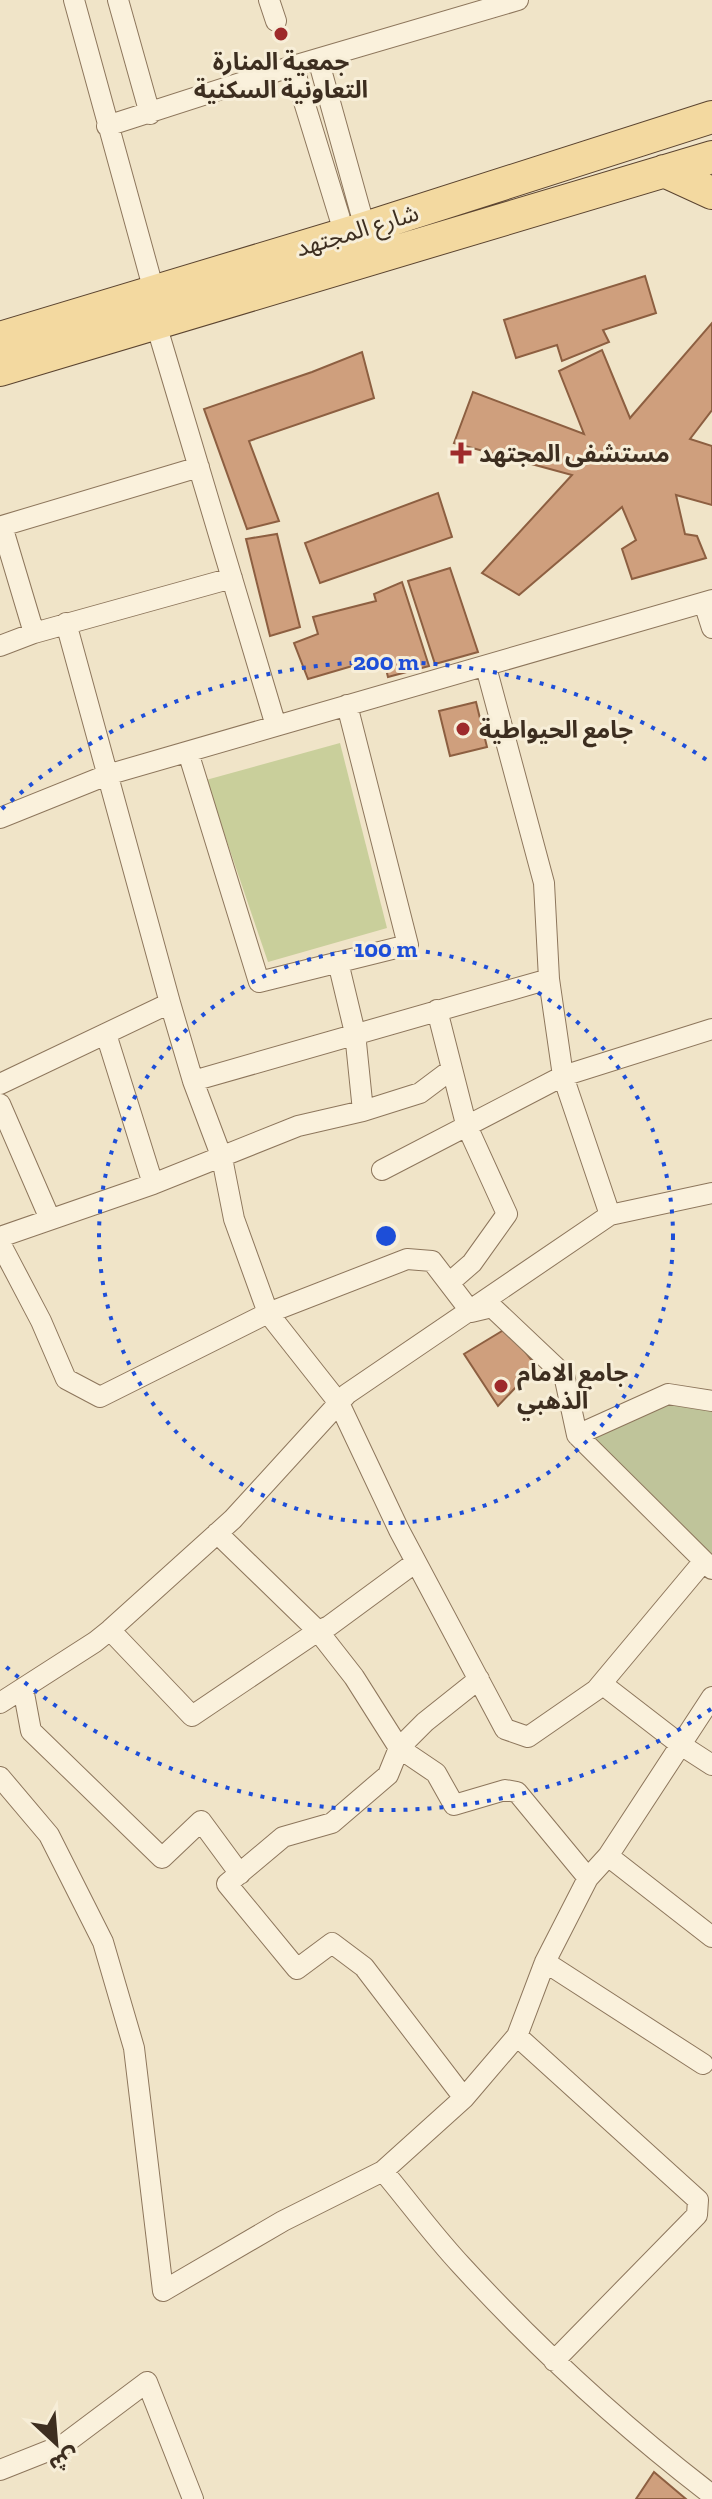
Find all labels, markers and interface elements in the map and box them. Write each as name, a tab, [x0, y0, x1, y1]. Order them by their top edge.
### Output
marker: جمعية المنارة التعاونية السكنية	[272, 25, 290, 43]
place label: جمعية المنارة التعاونية السكنية	[194, 47, 368, 104]
street label: شارع المجتهد	[292, 198, 423, 265]
place label: مستشفى المجتهد	[479, 439, 670, 468]
marker: مستشفى المجتهد	[450, 442, 472, 464]
text: 200 m	[353, 647, 419, 676]
place label: جامع الحيواطية	[479, 715, 633, 748]
marker: جامع الحيواطية	[454, 720, 472, 738]
text: 100 m	[355, 934, 417, 963]
centre of rings	[372, 1222, 400, 1250]
place label: جامع الامام الذهبي	[517, 1358, 628, 1420]
marker: جامع الامام الذهبي	[492, 1377, 510, 1395]
north arrow	[16, 2403, 96, 2483]
text: ش	[45, 2442, 84, 2479]

